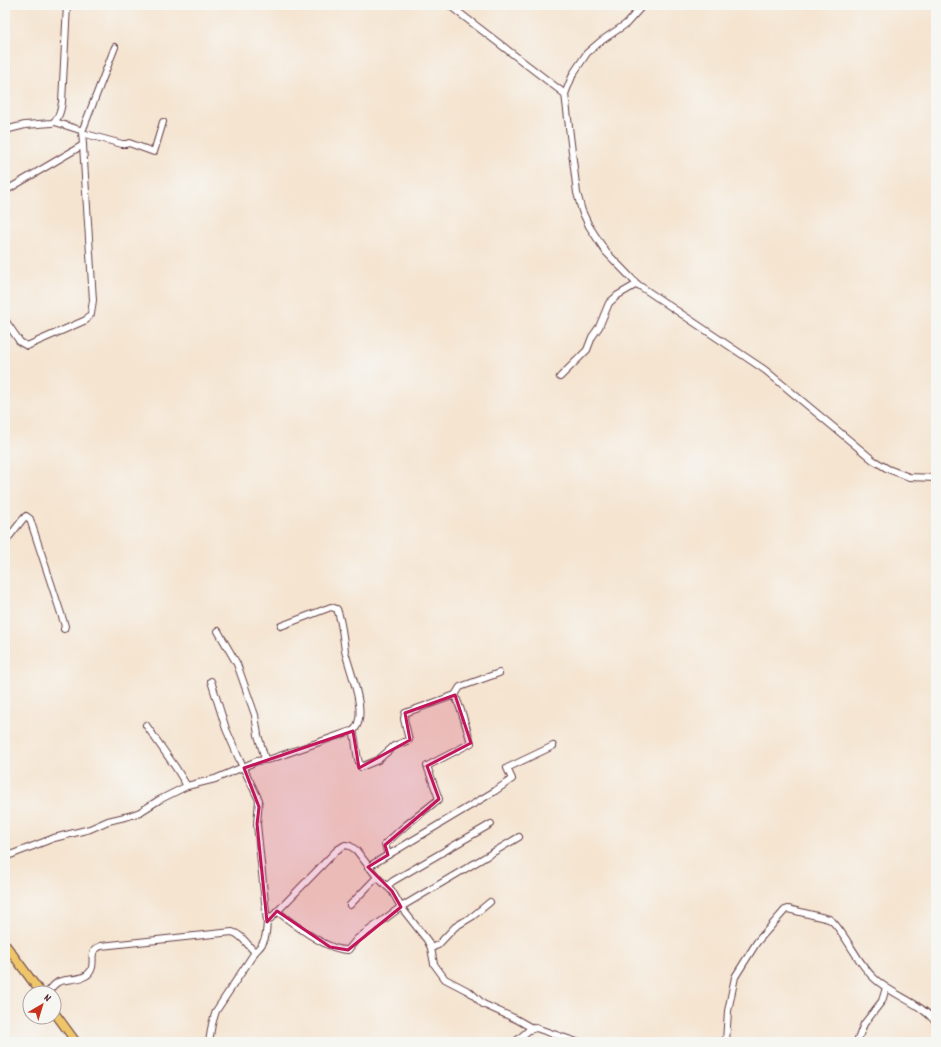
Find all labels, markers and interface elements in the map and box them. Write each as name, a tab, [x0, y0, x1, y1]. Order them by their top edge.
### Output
north arrow	[22, 985, 62, 1025]
text: N	[40, 991, 54, 1007]

